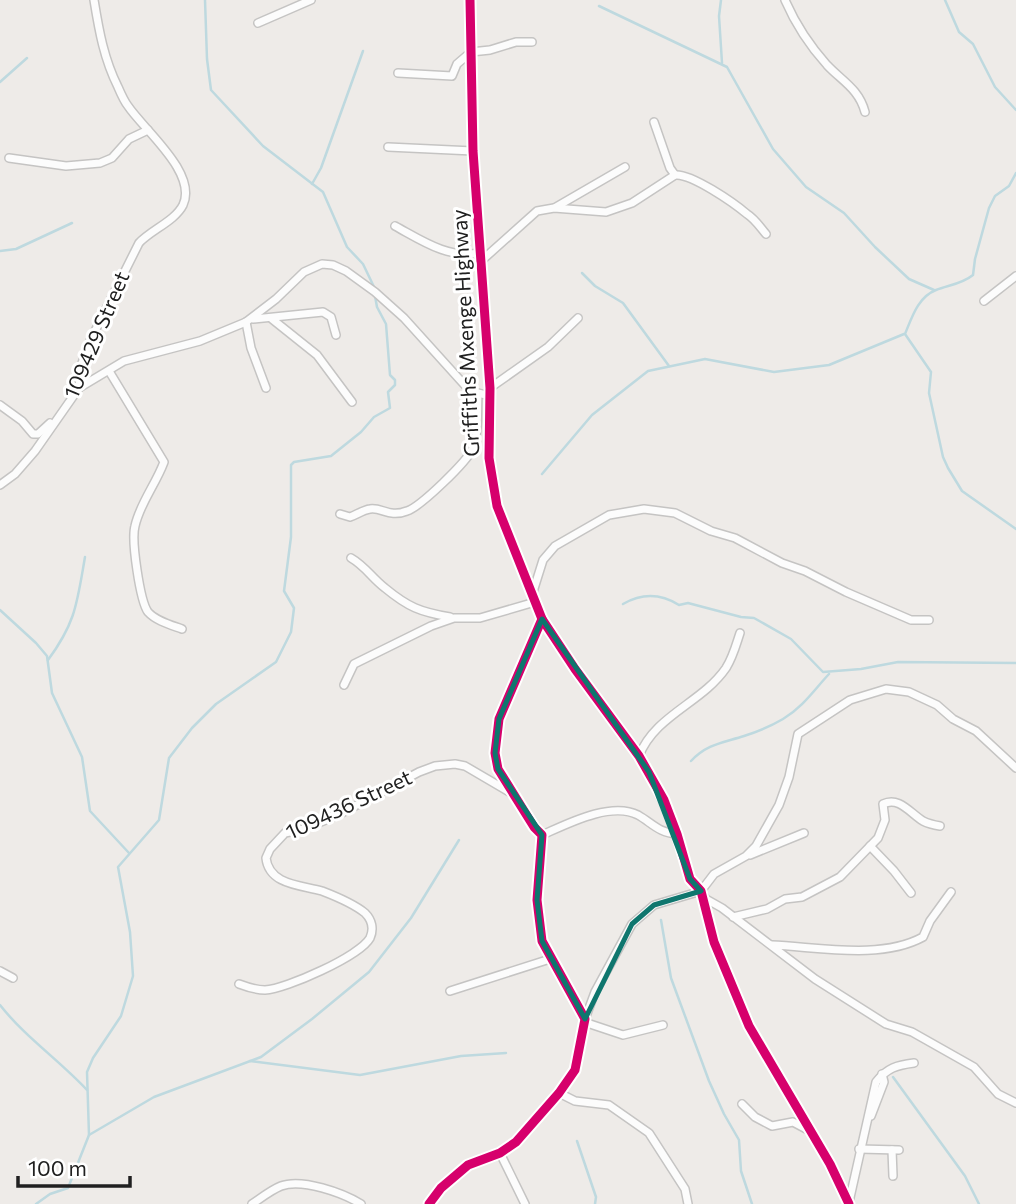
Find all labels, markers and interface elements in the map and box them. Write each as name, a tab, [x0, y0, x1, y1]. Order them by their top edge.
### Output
street label: Griffiths Mxenge Highway	[446, 209, 483, 457]
street label: 109429 Street	[58, 267, 134, 402]
street label: 109436 Street	[281, 764, 415, 844]
scale bar	[18, 1144, 130, 1188]
text: 100 m	[28, 1155, 87, 1180]

